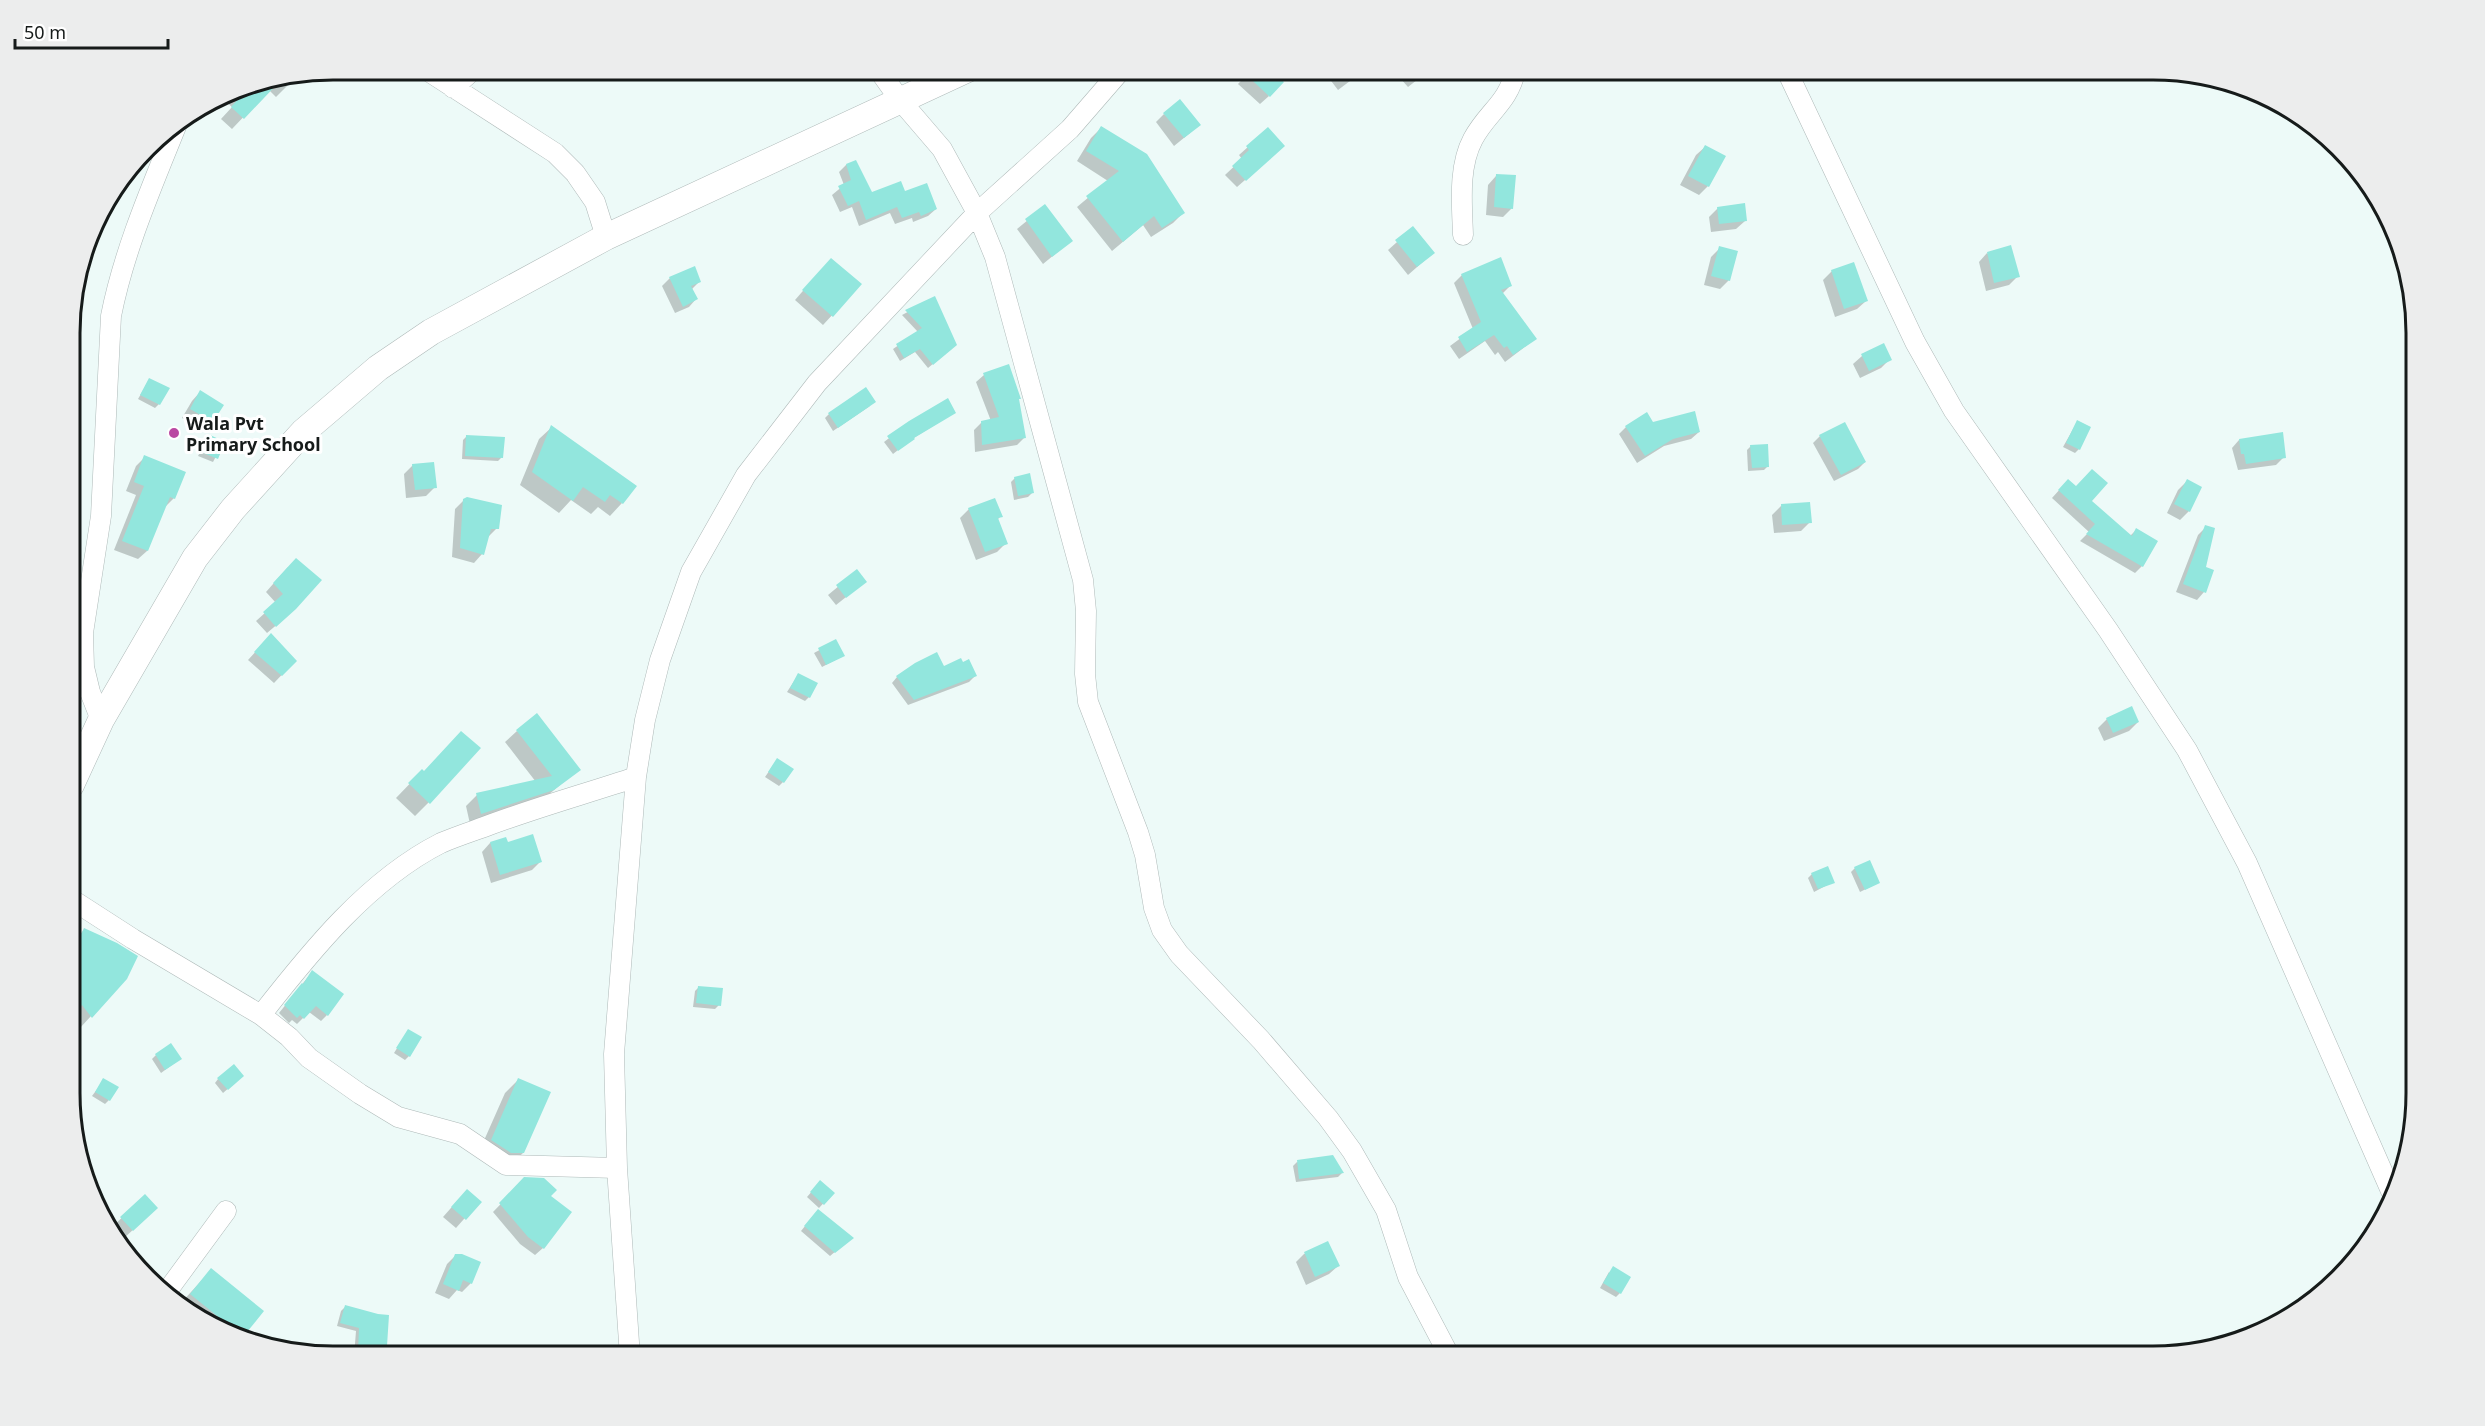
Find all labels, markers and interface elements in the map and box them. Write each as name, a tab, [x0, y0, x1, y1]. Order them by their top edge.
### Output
scale bar	[15, 12, 168, 50]
text: 50 m	[24, 20, 66, 44]
place label: Wala Pvt Primary School	[186, 411, 321, 456]
marker: Wala Pvt Primary School	[167, 426, 181, 440]

